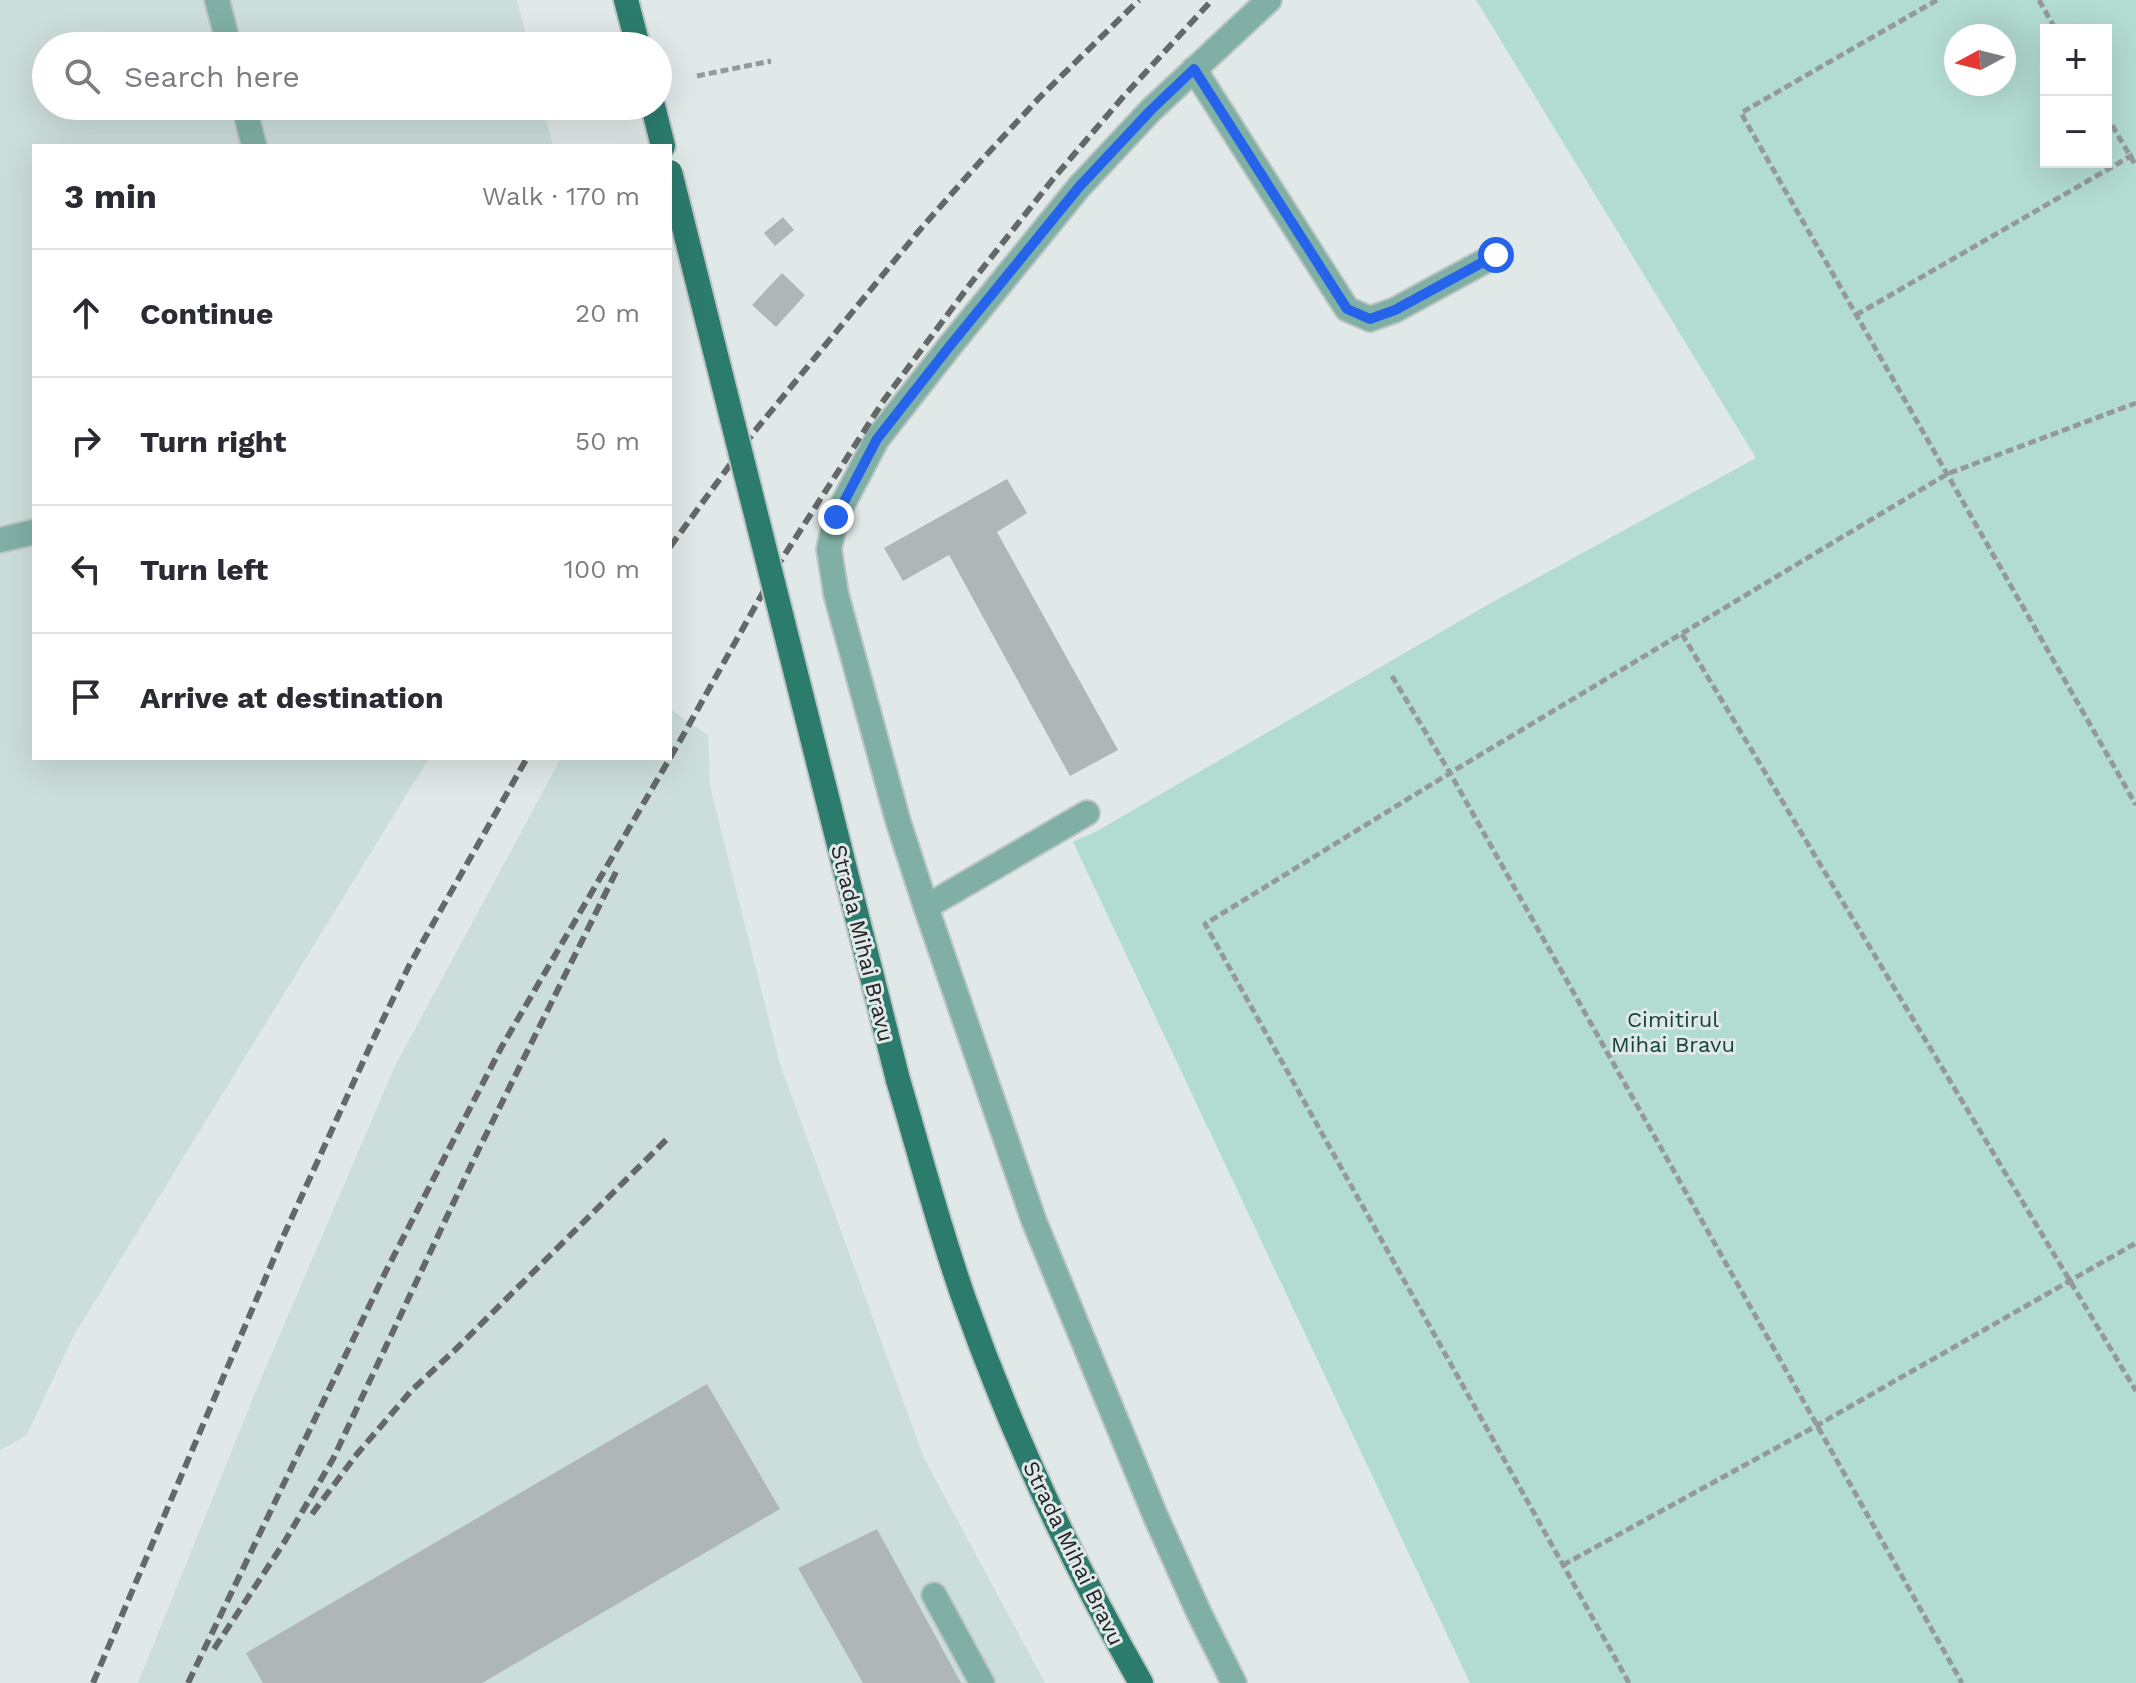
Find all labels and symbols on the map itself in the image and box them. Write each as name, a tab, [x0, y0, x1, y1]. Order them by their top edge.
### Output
north arrow	[1944, 24, 2016, 96]
route start	[1478, 237, 1514, 273]
route end	[818, 499, 854, 535]
street label: Strada Mihai Bravu	[826, 842, 899, 1044]
park label: Cimitirul Mihai Bravu	[1611, 1007, 1735, 1057]
street label: Strada Mihai Bravu	[1018, 1457, 1129, 1649]

